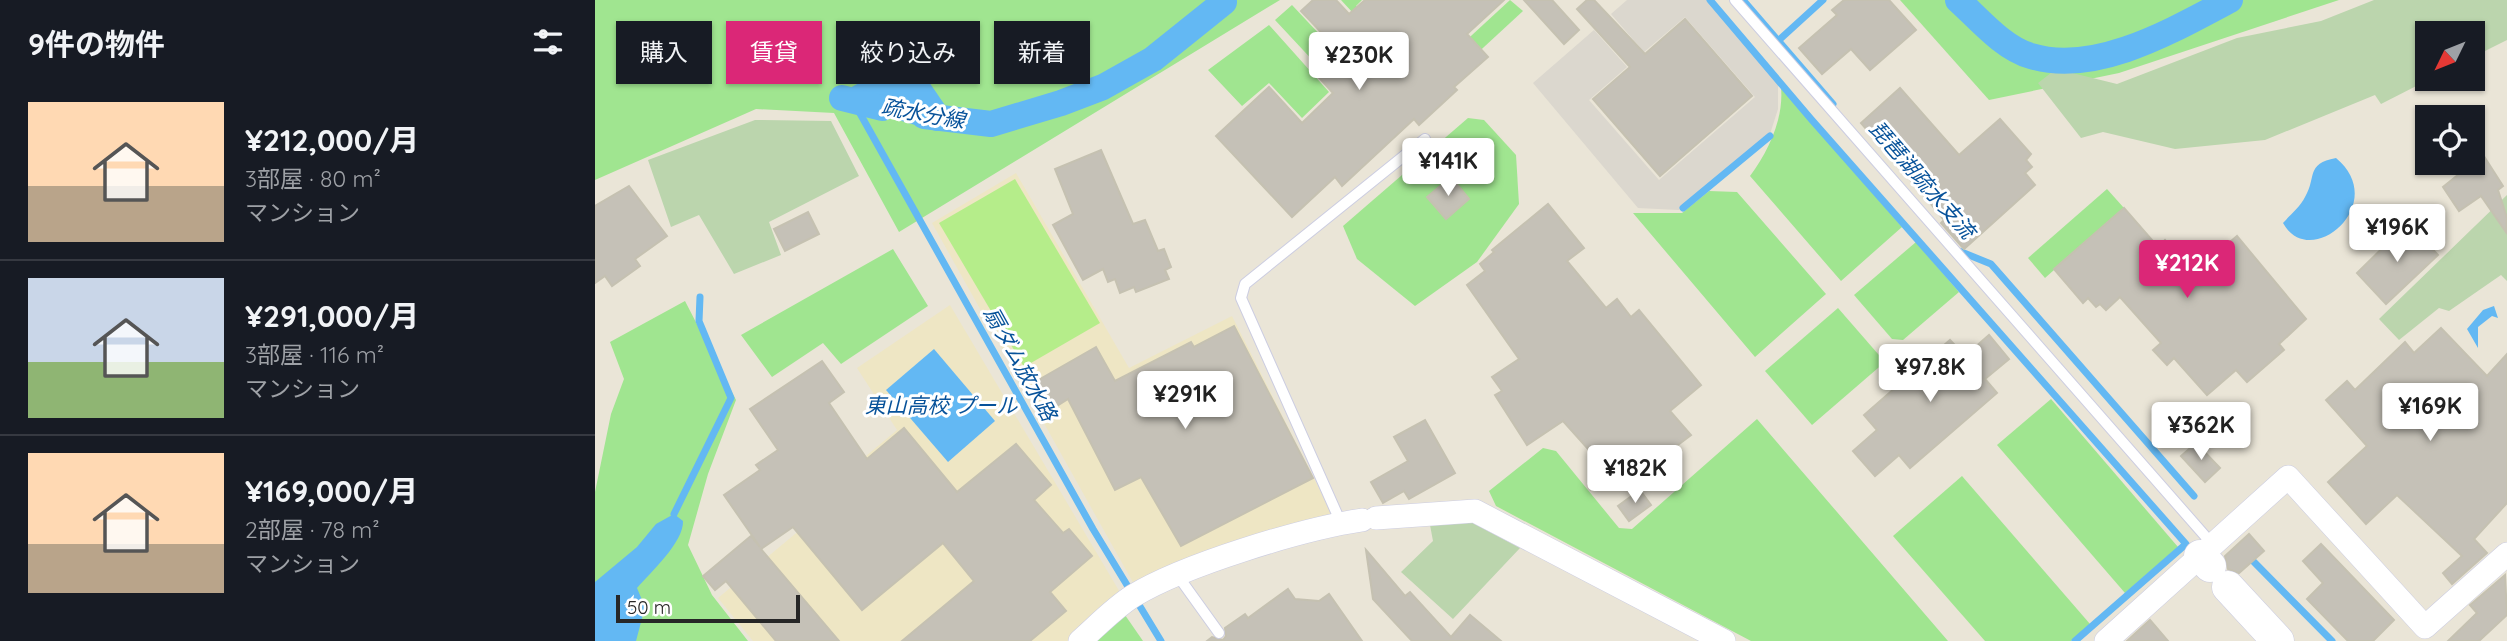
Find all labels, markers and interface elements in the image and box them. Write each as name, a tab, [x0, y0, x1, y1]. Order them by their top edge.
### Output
chip: 購入	[616, 21, 712, 84]
chip: 賃貸	[726, 21, 822, 84]
chip: 絞り込み	[836, 21, 980, 84]
chip: 新着	[994, 21, 1090, 84]
north arrow	[2415, 21, 2485, 91]
map controls	[2415, 21, 2485, 175]
icon: filters	[529, 23, 567, 61]
text: 9件の物件	[28, 25, 165, 63]
pin: ¥230K	[1310, 32, 1408, 92]
text: ¥230K	[1325, 40, 1393, 69]
water label: 疏水分線	[880, 93, 970, 134]
button: locate	[2415, 105, 2485, 175]
water label: 琵琶湖疏水支流	[1865, 115, 1983, 246]
text: ¥212,000/月	[245, 121, 419, 159]
icon: home	[84, 130, 168, 214]
pin: ¥141K	[1399, 138, 1497, 198]
text: ¥141K	[1418, 146, 1478, 175]
text: 3部屋 · 80 m²	[245, 164, 381, 193]
text: マンション	[245, 198, 360, 227]
pin: ¥196K	[2348, 204, 2446, 264]
text: ¥196K	[2365, 212, 2429, 241]
pin: ¥212K	[2138, 240, 2236, 300]
text: ¥212K	[2155, 248, 2219, 277]
text: ¥291,000/月	[245, 297, 419, 335]
water label: 扇ダム放水路	[979, 302, 1064, 427]
icon: home	[84, 306, 168, 390]
text: 3部屋 · 116 m²	[245, 340, 384, 369]
pin: ¥97.8K	[1873, 344, 1987, 404]
text: ¥97.8K	[1895, 352, 1965, 381]
pin: ¥291K	[1136, 372, 1234, 431]
text: マンション	[245, 374, 360, 403]
text: ¥291K	[1153, 379, 1217, 408]
pin: ¥169K	[2381, 384, 2479, 443]
text: ¥169K	[2398, 391, 2462, 420]
water label: 東山高校 プール	[865, 392, 1018, 418]
pin: ¥362K	[2152, 402, 2250, 462]
text: ¥362K	[2168, 410, 2234, 439]
pin: ¥182K	[1586, 446, 1684, 505]
text: ¥182K	[1603, 453, 1667, 482]
text: ¥169,000/月	[245, 472, 418, 510]
icon: home	[84, 481, 168, 565]
text: 2部屋 · 78 m²	[245, 515, 380, 544]
text: マンション	[245, 549, 360, 578]
scale bar	[616, 592, 800, 624]
text: 50 m	[627, 595, 671, 619]

